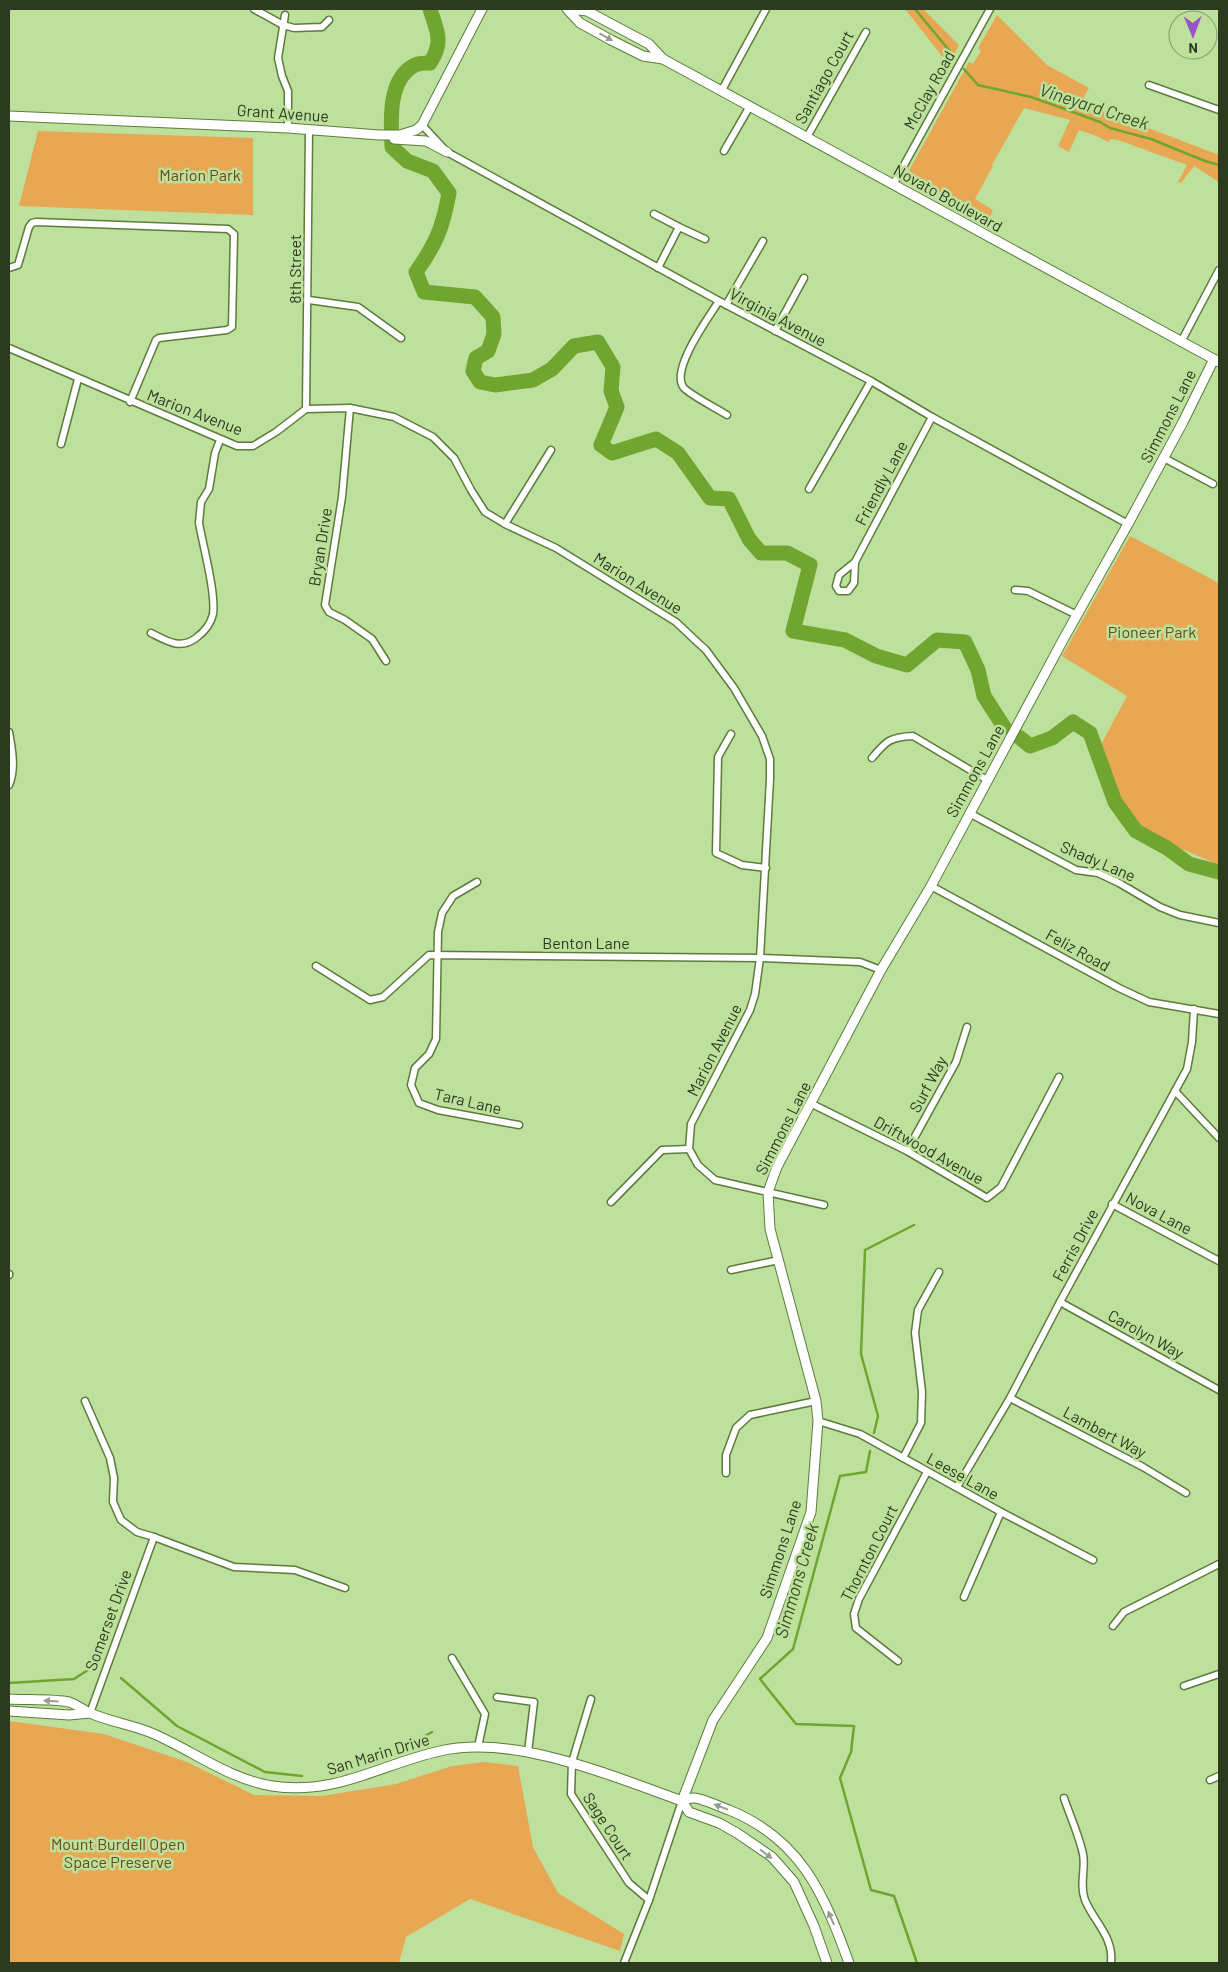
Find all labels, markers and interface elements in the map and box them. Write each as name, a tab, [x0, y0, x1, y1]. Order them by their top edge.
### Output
north arrow	[1168, 10, 1218, 60]
street label: Santiago Court	[790, 27, 857, 127]
one-way arrow	[600, 32, 613, 41]
text: N	[1188, 40, 1198, 57]
street label: McClay Road	[899, 47, 958, 132]
water label: Vineyard Creek	[1037, 78, 1152, 134]
street label: Grant Avenue	[236, 100, 330, 125]
street label: Novato Boulevard	[890, 160, 1006, 235]
park label: Marion Park	[159, 165, 241, 184]
street label: 8th Street	[285, 234, 304, 304]
street label: Virginia Avenue	[727, 283, 830, 350]
street label: Simmons Lane	[1136, 366, 1199, 466]
street label: Marion Avenue	[145, 385, 246, 438]
street label: Friendly Lane	[850, 437, 911, 528]
street label: Bryan Drive	[304, 506, 335, 587]
street label: Marion Avenue	[590, 548, 686, 617]
park label: Pioneer Park	[1108, 622, 1196, 641]
street label: Simmons Lane	[941, 721, 1008, 820]
street label: Shady Lane	[1058, 836, 1139, 885]
street label: Feliz Road	[1043, 924, 1114, 975]
street label: Benton Lane	[542, 933, 630, 952]
street label: Marion Avenue	[682, 1000, 745, 1099]
street label: Surf Way	[905, 1052, 951, 1115]
street label: Simmons Lane	[751, 1078, 814, 1178]
street label: Tara Lane	[433, 1084, 504, 1117]
street label: Driftwood Avenue	[871, 1111, 988, 1188]
street label: Nova Lane	[1123, 1187, 1196, 1238]
street label: Ferris Drive	[1048, 1205, 1102, 1284]
street label: Carolyn Way	[1105, 1305, 1188, 1363]
street label: Lambert Way	[1060, 1402, 1151, 1462]
street label: Leese Lane	[924, 1448, 1003, 1503]
street label: Simmons Lane	[755, 1497, 804, 1600]
street label: Thornton Court	[836, 1501, 901, 1604]
water label: Simmons Creek	[769, 1521, 823, 1641]
street label: Somerset Drive	[80, 1567, 135, 1673]
one-way arrow	[42, 1697, 58, 1705]
street label: San Marin Drive	[324, 1729, 431, 1778]
street label: Sage Court	[580, 1788, 637, 1863]
one-way arrow	[713, 1803, 728, 1811]
park label: Mount Burdell Open Space Preserve	[51, 1834, 185, 1871]
one-way arrow	[759, 1848, 772, 1859]
one-way arrow	[827, 1911, 835, 1925]

